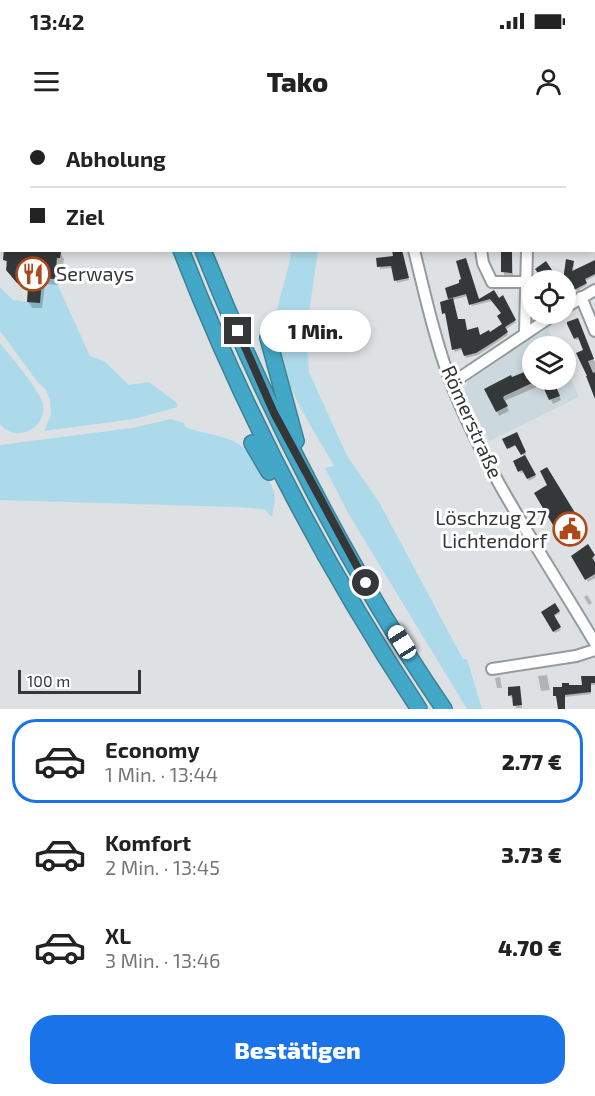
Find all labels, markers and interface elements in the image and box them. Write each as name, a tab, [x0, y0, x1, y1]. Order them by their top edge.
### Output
text: 13:42	[30, 8, 84, 34]
icon: menu	[30, 65, 63, 98]
text: Tako	[267, 65, 328, 97]
icon: person	[532, 65, 565, 98]
text: Abholung	[66, 145, 166, 171]
text: Ziel	[66, 203, 105, 229]
restaurant icon: Serways	[15, 256, 51, 292]
place label: Serways	[56, 261, 134, 285]
map controls	[522, 270, 576, 390]
button: locate	[522, 270, 576, 324]
callout: 1 Min.	[259, 310, 370, 352]
route end	[224, 317, 251, 344]
text: 1 Min.	[288, 319, 343, 343]
button: layers	[522, 336, 576, 390]
street label: Römerstraße	[437, 361, 508, 482]
place label: Löschzug 27 Lichtendorf	[435, 505, 547, 552]
public building icon: Löschzug 27 Lichtendorf	[552, 511, 588, 547]
route start	[352, 569, 379, 596]
car	[385, 622, 419, 662]
scale bar	[18, 667, 141, 694]
text: 100 m	[27, 671, 70, 690]
icon: car	[33, 734, 87, 788]
text: Economy	[105, 736, 200, 762]
text: 2.77 €	[502, 748, 562, 774]
text: 1 Min. · 13:44	[105, 762, 218, 786]
icon: car	[33, 827, 87, 881]
text: Komfort	[105, 829, 191, 855]
text: 3.73 €	[501, 841, 562, 867]
text: 2 Min. · 13:45	[105, 855, 220, 879]
icon: car	[33, 920, 87, 974]
text: XL	[105, 922, 131, 948]
text: 4.70 €	[498, 934, 562, 960]
text: 3 Min. · 13:46	[105, 948, 220, 972]
button: Bestätigen	[30, 1015, 565, 1084]

